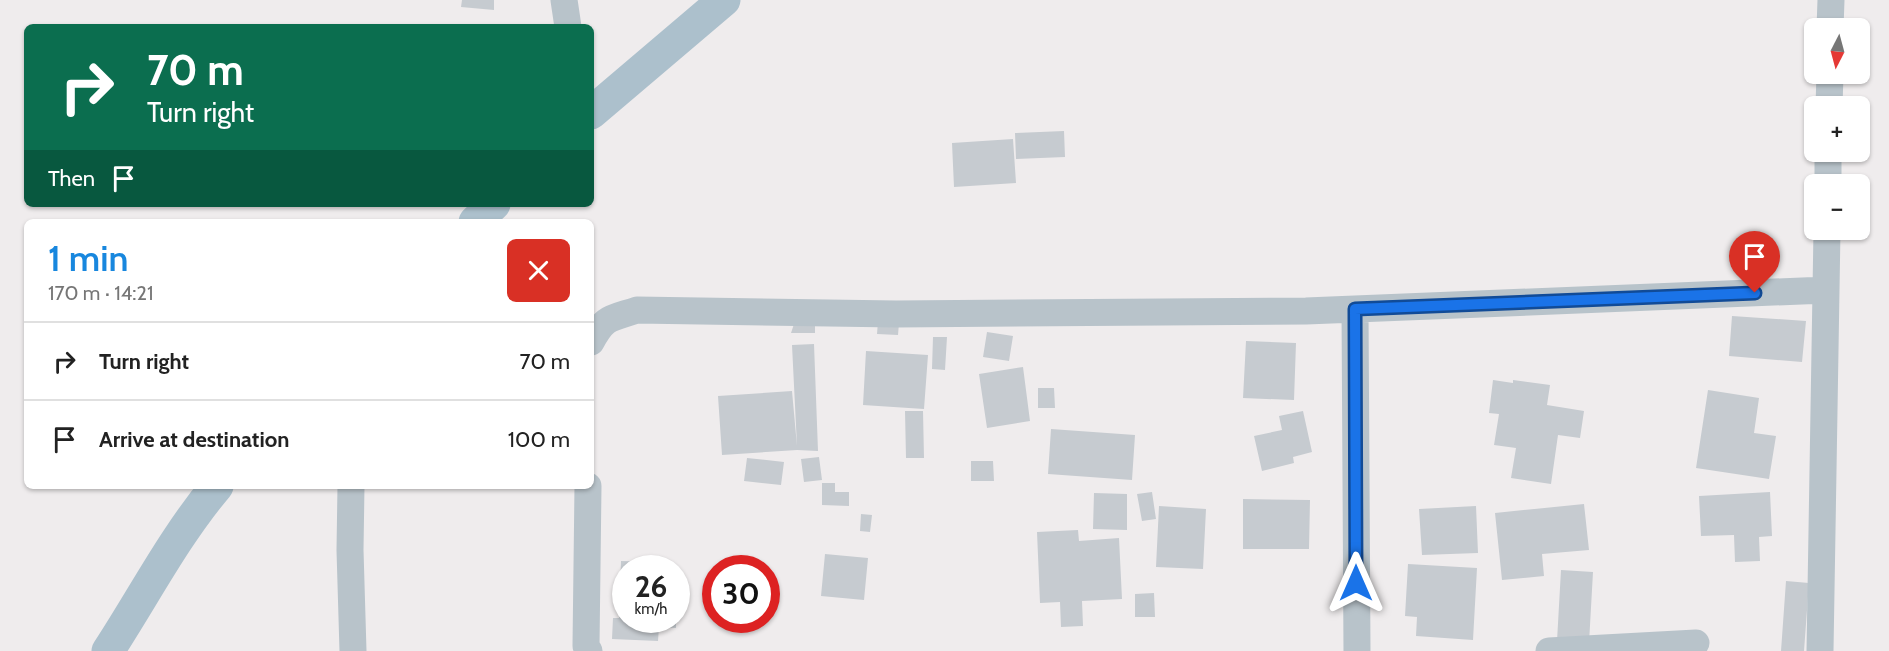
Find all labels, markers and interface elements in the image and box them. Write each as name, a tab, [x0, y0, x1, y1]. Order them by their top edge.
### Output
north arrow	[1804, 18, 1870, 84]
map controls	[1804, 18, 1870, 240]
text: 70 m	[147, 44, 244, 96]
icon: right	[48, 48, 126, 126]
text: Turn right	[147, 96, 254, 129]
button: +	[1804, 96, 1870, 162]
icon: arrive	[107, 162, 140, 195]
text: Then	[48, 165, 95, 192]
button: −	[1804, 174, 1870, 240]
pin	[1729, 231, 1780, 293]
text: 1 min	[48, 236, 128, 280]
button: close	[507, 239, 570, 302]
icon: arrive	[1738, 240, 1771, 273]
text: 170 m · 14:21	[48, 281, 153, 305]
icon: right	[48, 345, 81, 378]
text: Turn right	[99, 348, 189, 375]
text: 70 m	[520, 348, 570, 375]
icon: arrive	[48, 423, 81, 456]
text: Arrive at destination	[99, 426, 289, 453]
text: 100 m	[508, 426, 570, 453]
position arrow	[1324, 551, 1388, 615]
speed limit sign: 30	[702, 555, 780, 633]
text: 26	[635, 568, 667, 605]
text: km/h	[635, 600, 667, 618]

